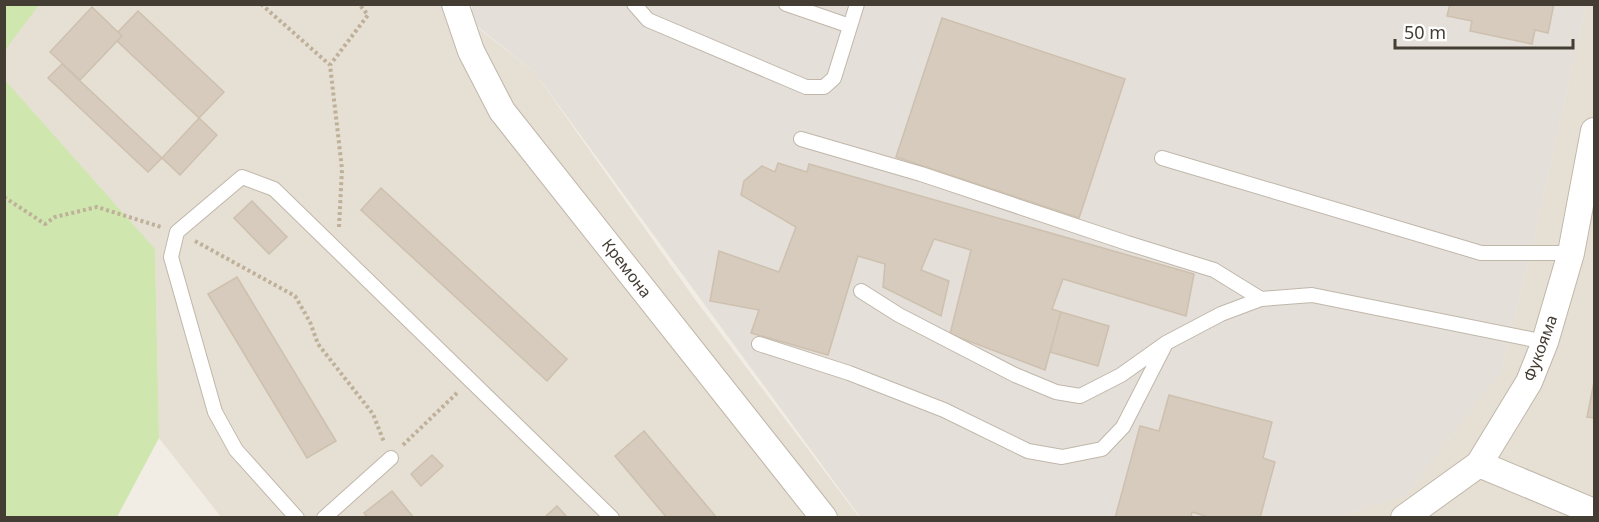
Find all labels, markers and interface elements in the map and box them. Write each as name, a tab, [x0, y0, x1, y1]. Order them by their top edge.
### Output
scale bar	[1395, 12, 1574, 50]
text: 50 m	[1404, 20, 1446, 44]
street label: Кремона	[597, 234, 657, 302]
street label: Фукояма	[1518, 312, 1562, 384]

